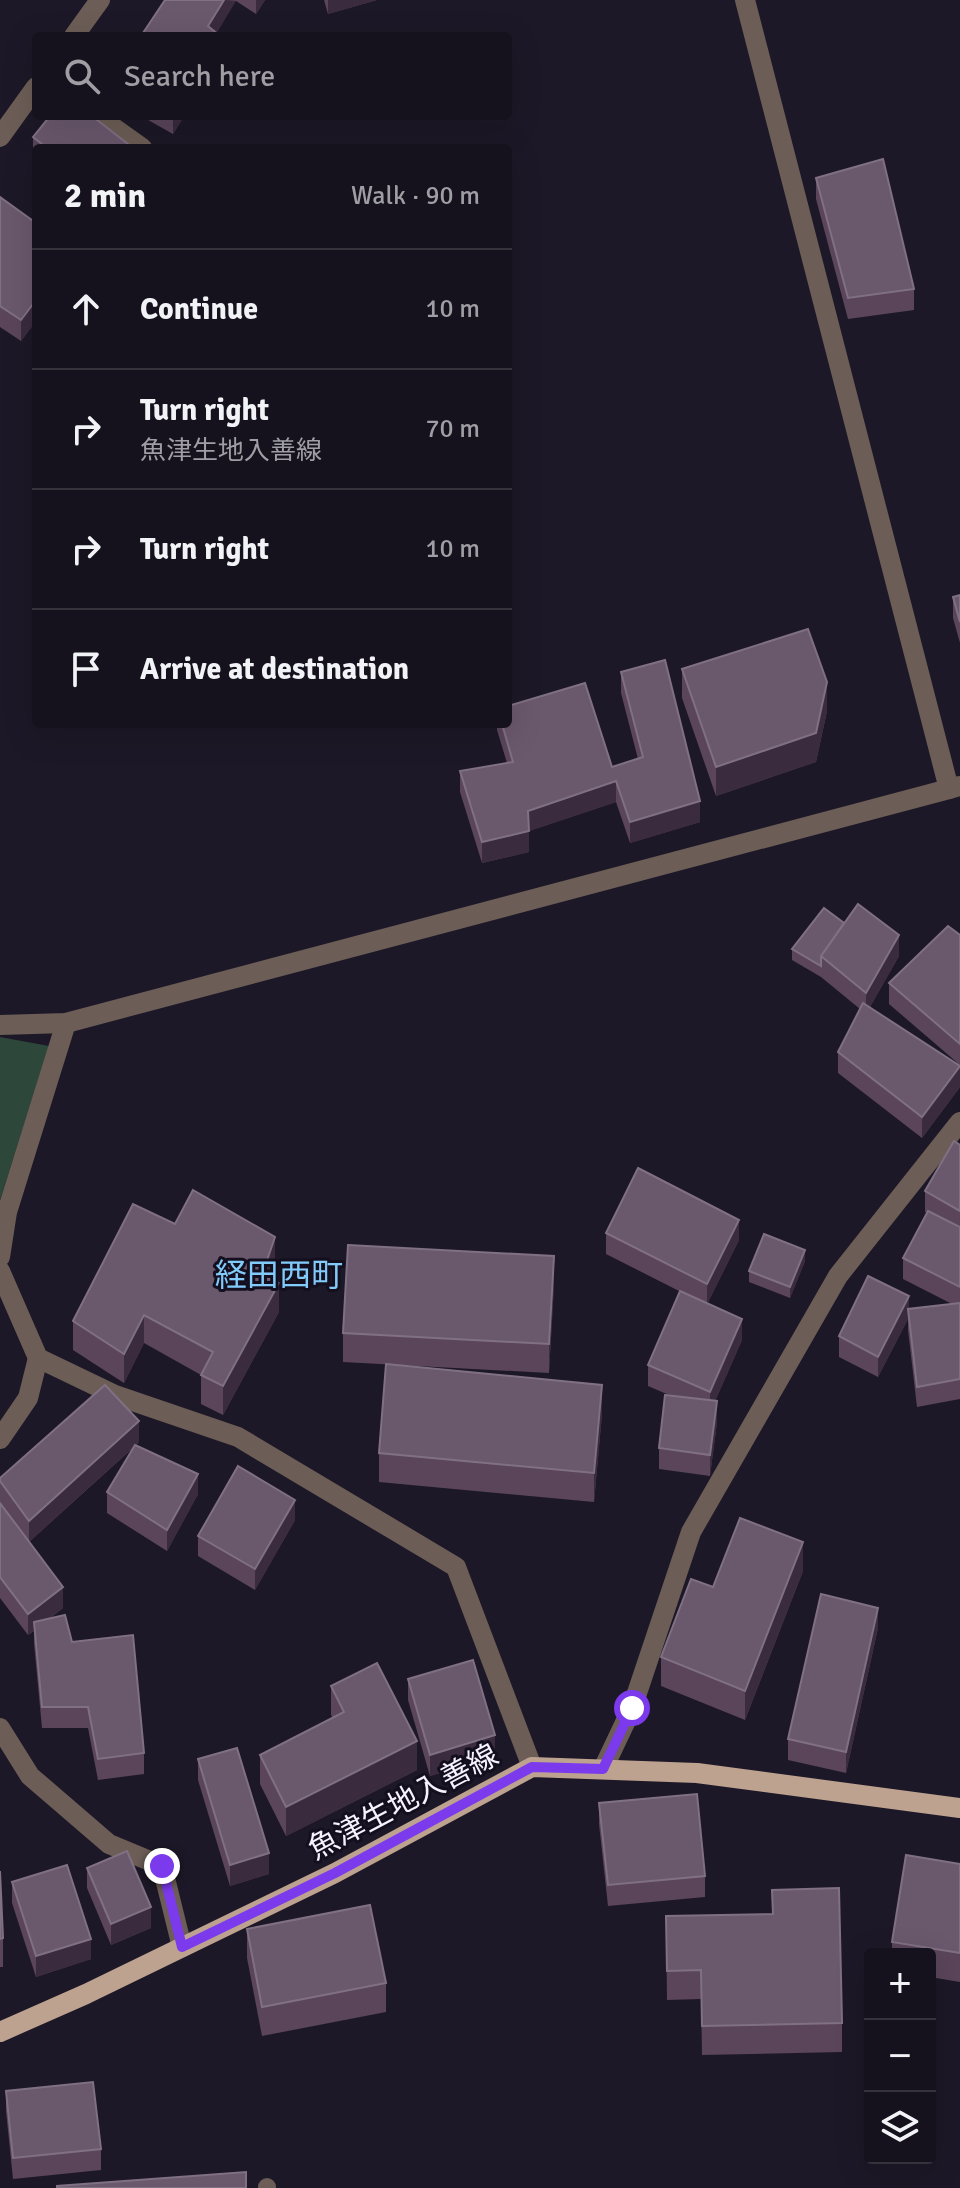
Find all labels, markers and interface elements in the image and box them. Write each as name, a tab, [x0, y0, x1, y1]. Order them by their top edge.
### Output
search box	[32, 32, 512, 120]
icon: search	[60, 54, 104, 98]
text: Search here	[124, 58, 275, 95]
text: 2 min	[64, 175, 146, 217]
text: Walk · 90 m	[351, 180, 480, 212]
icon: ahead	[64, 287, 108, 331]
text: Continue	[140, 291, 258, 328]
text: 10 m	[425, 293, 480, 325]
text: Turn right	[140, 392, 269, 429]
icon: right	[64, 407, 108, 451]
text: 70 m	[425, 413, 480, 445]
text: 魚津生地入善線	[140, 435, 322, 467]
icon: right	[64, 527, 108, 571]
text: Turn right	[140, 531, 269, 568]
text: 10 m	[425, 533, 480, 565]
icon: arrive	[64, 647, 108, 691]
text: Arrive at destination	[140, 651, 409, 688]
district label: 経田西町	[215, 1256, 343, 1295]
route start	[614, 1690, 650, 1726]
street label: 魚津生地入善線	[302, 1737, 505, 1868]
route end	[144, 1848, 180, 1884]
map controls	[864, 1948, 936, 2164]
button: +	[864, 1948, 936, 2020]
button: −	[864, 2020, 936, 2092]
button: layers	[864, 2092, 936, 2164]

